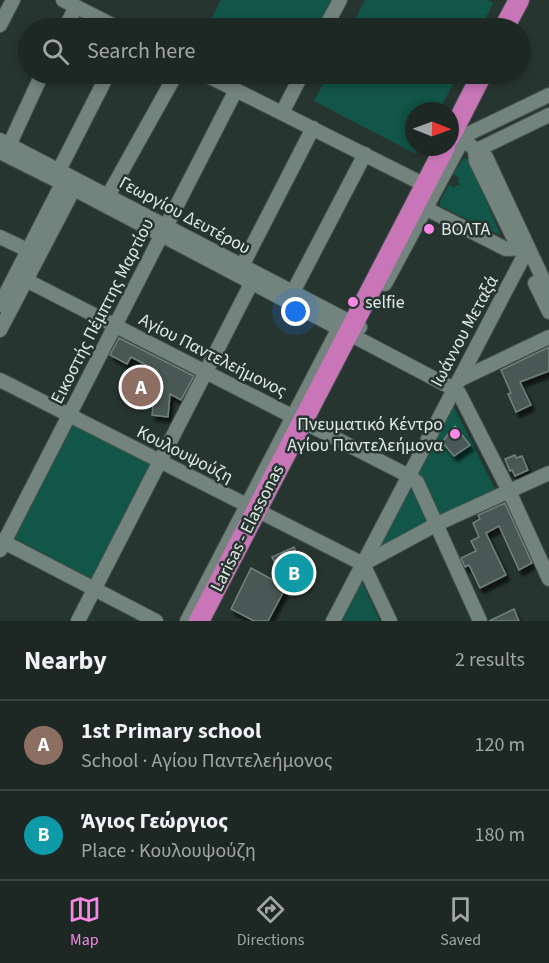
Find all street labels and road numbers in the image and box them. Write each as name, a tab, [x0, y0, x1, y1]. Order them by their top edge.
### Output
street label: Γεωργίου Δευτέρου	[115, 170, 255, 261]
street label: Εικοστής Πέμπτης Μαρτίου	[45, 214, 160, 408]
street label: Ιωάννου Μεταξά	[425, 271, 504, 391]
street label: Αγίου Παντελεήμονος	[134, 307, 291, 404]
street label: Κουλουψούζη	[132, 419, 237, 489]
street label: Larisas - Elassonas	[205, 460, 290, 596]

